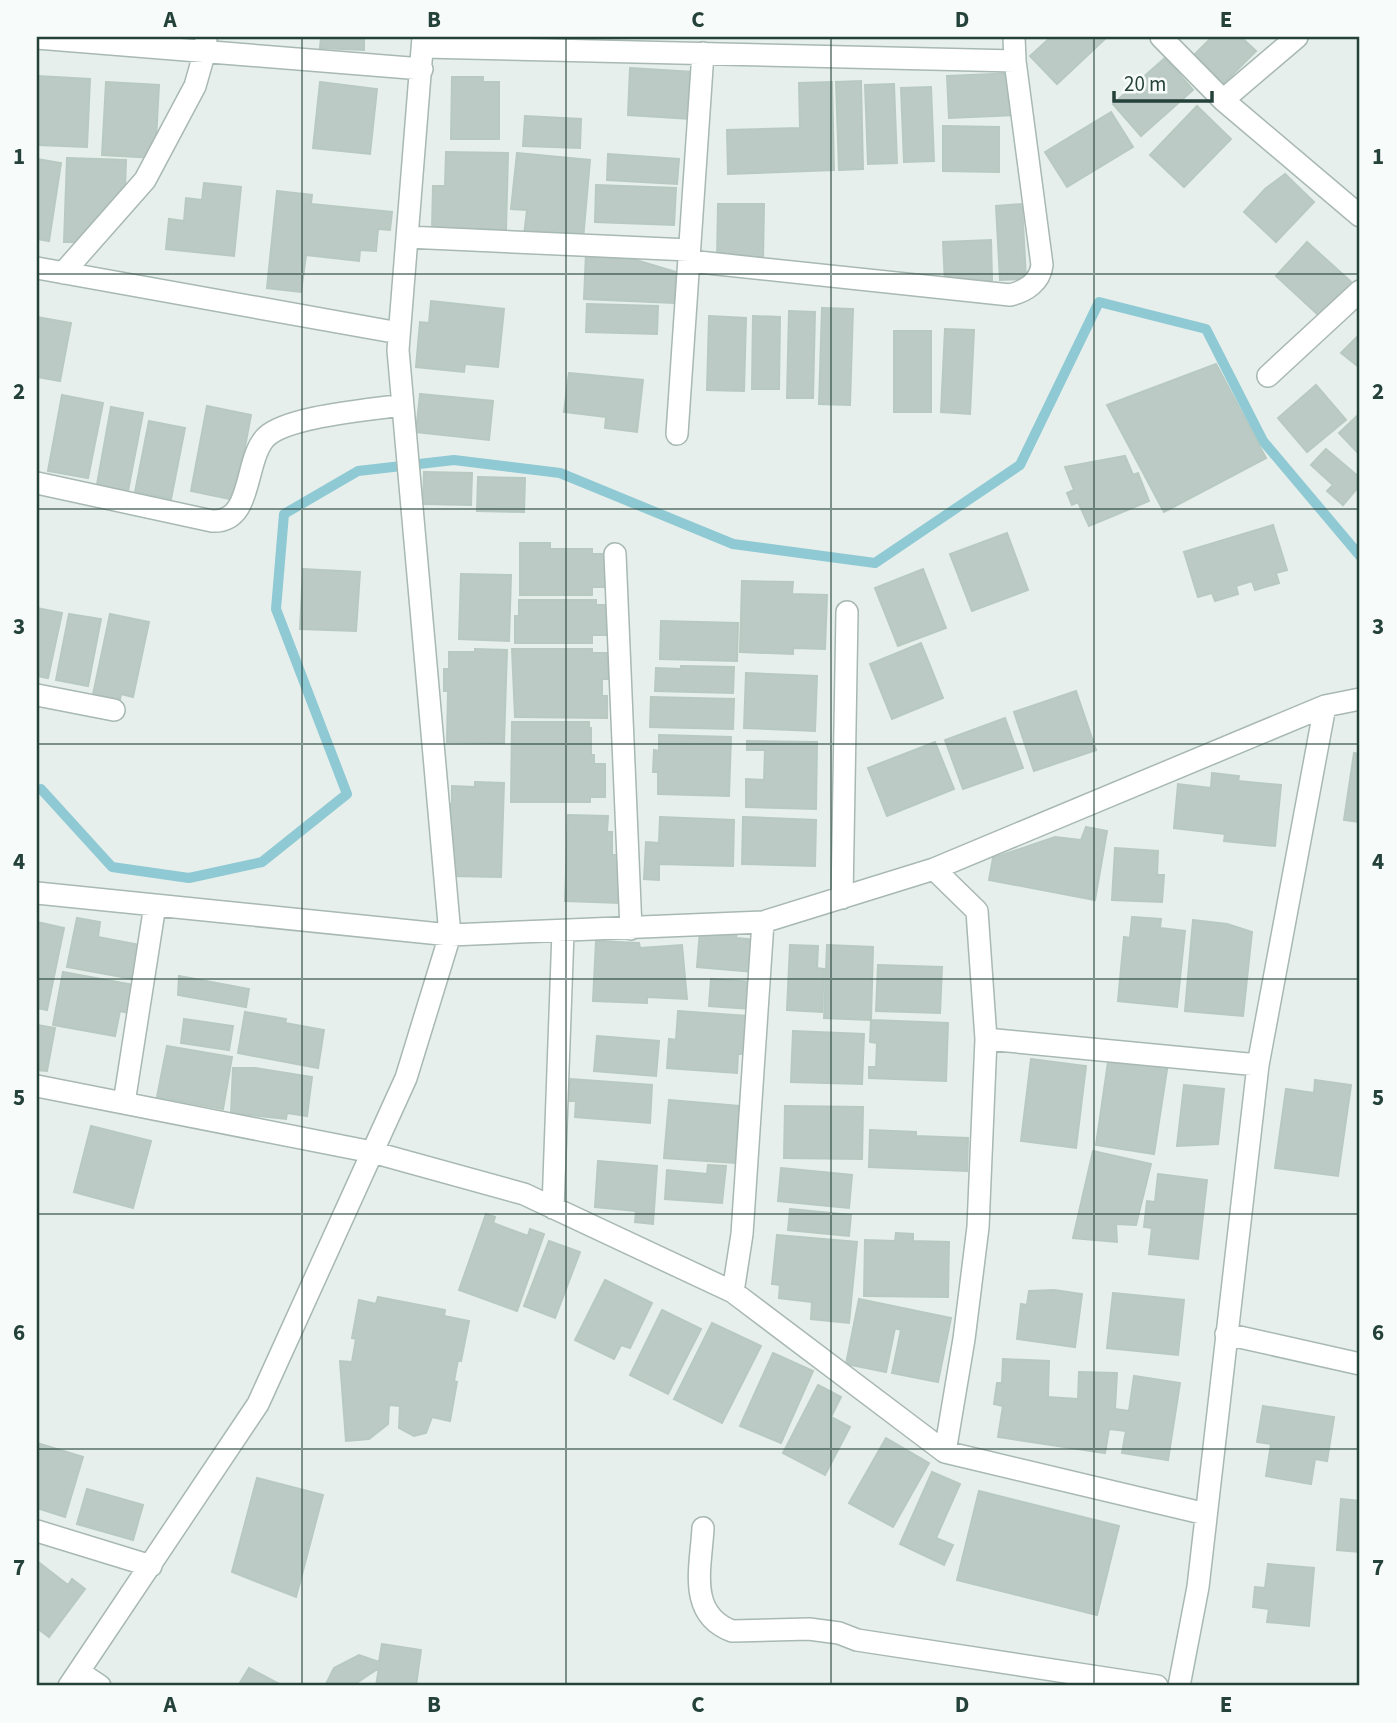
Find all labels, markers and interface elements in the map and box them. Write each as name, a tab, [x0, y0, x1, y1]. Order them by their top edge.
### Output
text: A	[162, 3, 177, 36]
text: B	[427, 3, 441, 36]
text: C	[691, 3, 705, 36]
text: D	[955, 3, 969, 36]
text: E	[1220, 3, 1232, 36]
scale bar	[1114, 60, 1212, 104]
text: 20 m	[1124, 69, 1166, 99]
text: 1	[13, 140, 25, 173]
text: 1	[1372, 140, 1384, 173]
text: 2	[13, 375, 25, 408]
text: 2	[1372, 375, 1384, 408]
text: 3	[13, 610, 25, 643]
text: 3	[1372, 610, 1384, 643]
text: 4	[13, 845, 25, 878]
text: 4	[1372, 845, 1384, 878]
text: 5	[13, 1081, 25, 1114]
text: 5	[1372, 1081, 1384, 1114]
text: 6	[13, 1316, 25, 1349]
text: 6	[1372, 1316, 1384, 1349]
text: 7	[13, 1551, 25, 1584]
text: 7	[1372, 1551, 1384, 1584]
text: A	[162, 1688, 177, 1721]
text: B	[427, 1688, 441, 1721]
text: C	[691, 1688, 705, 1721]
text: D	[955, 1688, 969, 1721]
text: E	[1220, 1688, 1232, 1721]

